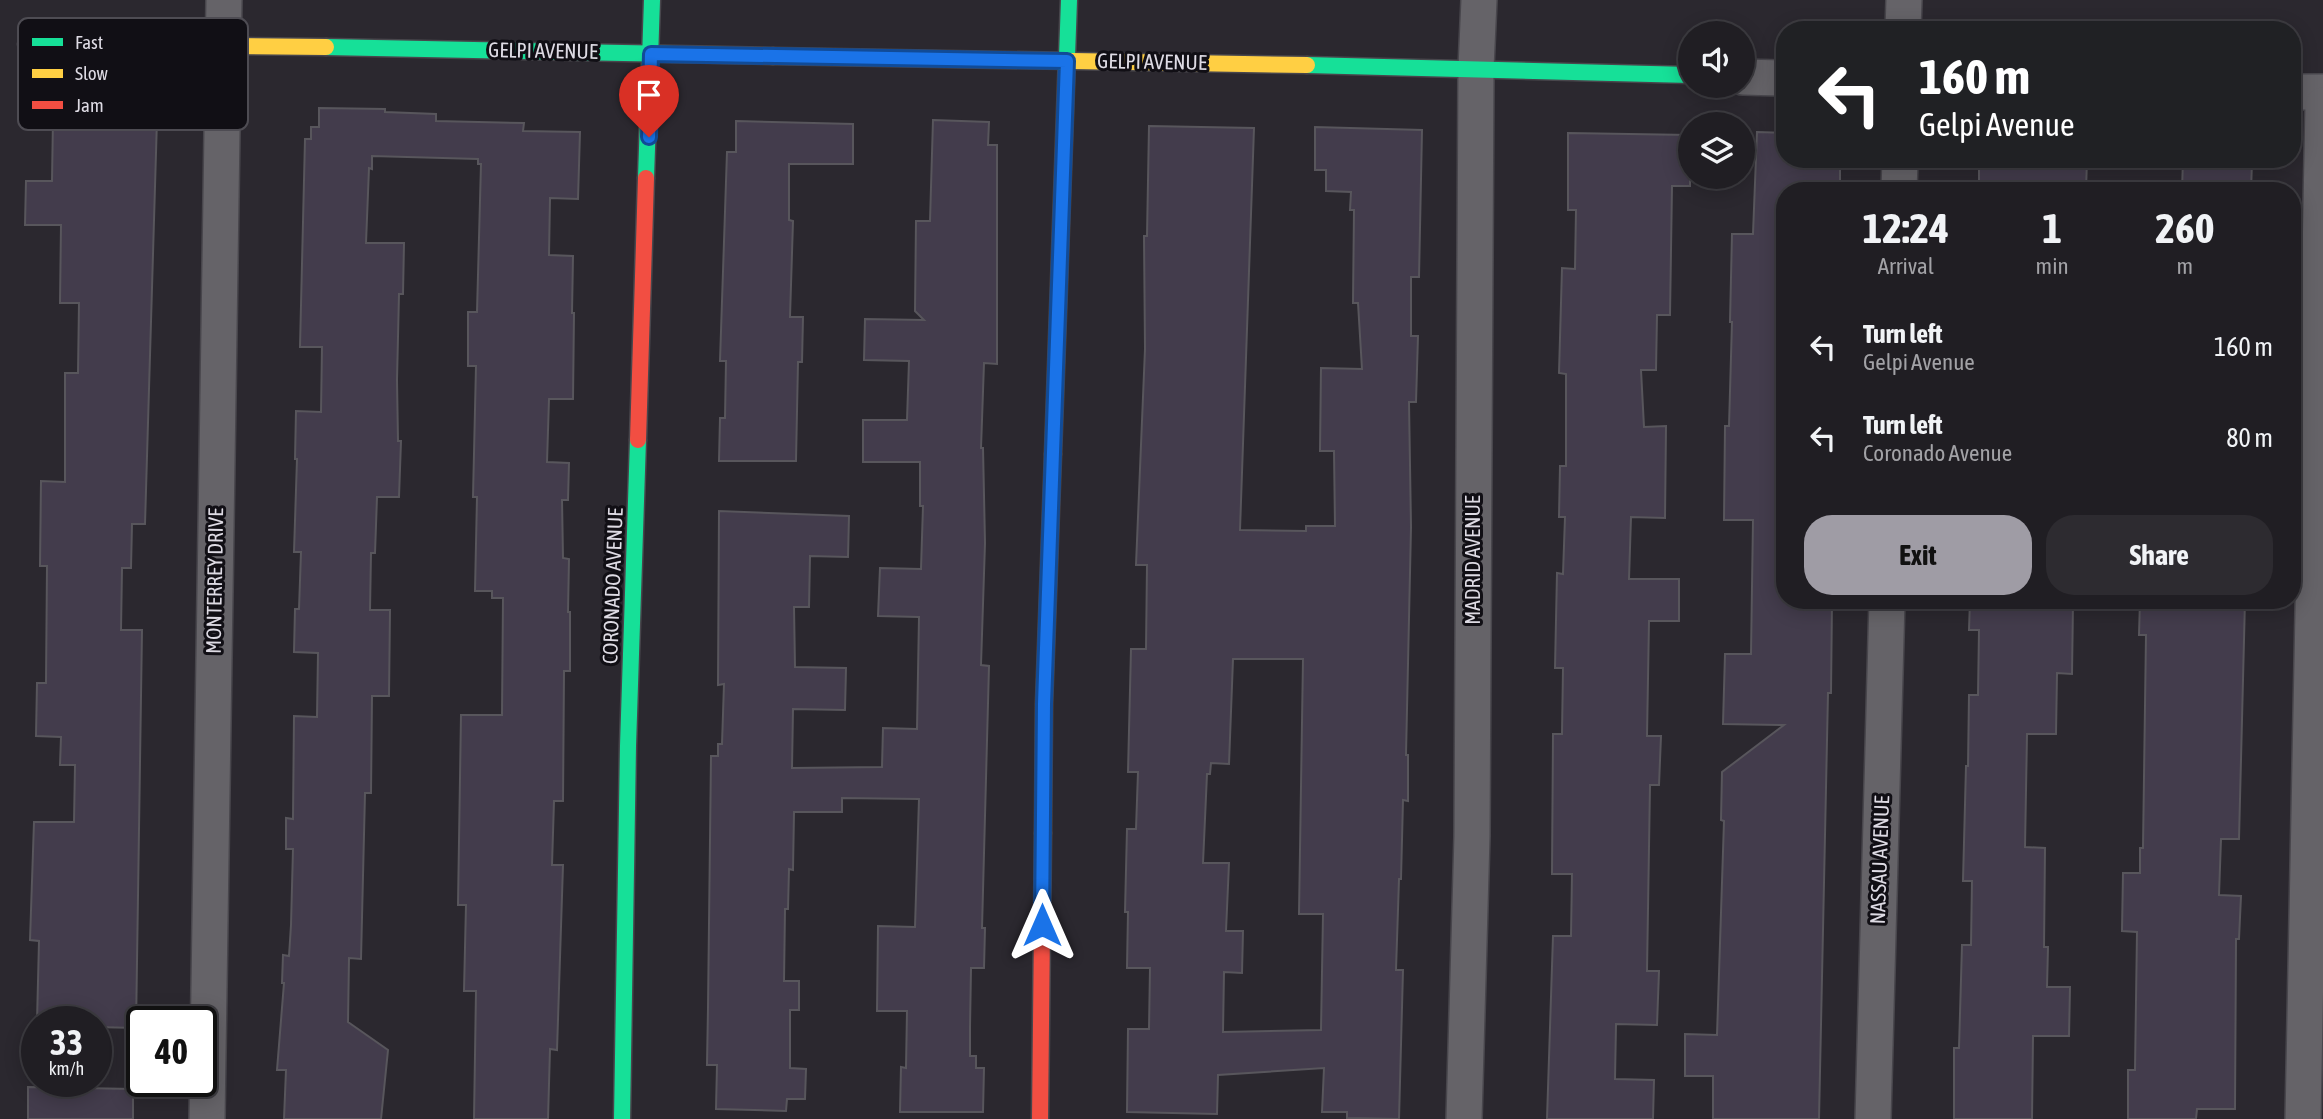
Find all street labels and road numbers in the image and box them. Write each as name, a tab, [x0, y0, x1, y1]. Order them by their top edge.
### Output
street label: GELPI AVENUE	[488, 37, 598, 63]
street label: GELPI AVENUE	[1097, 48, 1207, 74]
street label: MADRID AVENUE	[1460, 495, 1484, 625]
street label: CORONADO AVENUE	[597, 507, 627, 664]
street label: MONTERREY DRIVE	[201, 508, 227, 654]
street label: NASSAU AVENUE	[1865, 795, 1893, 925]

